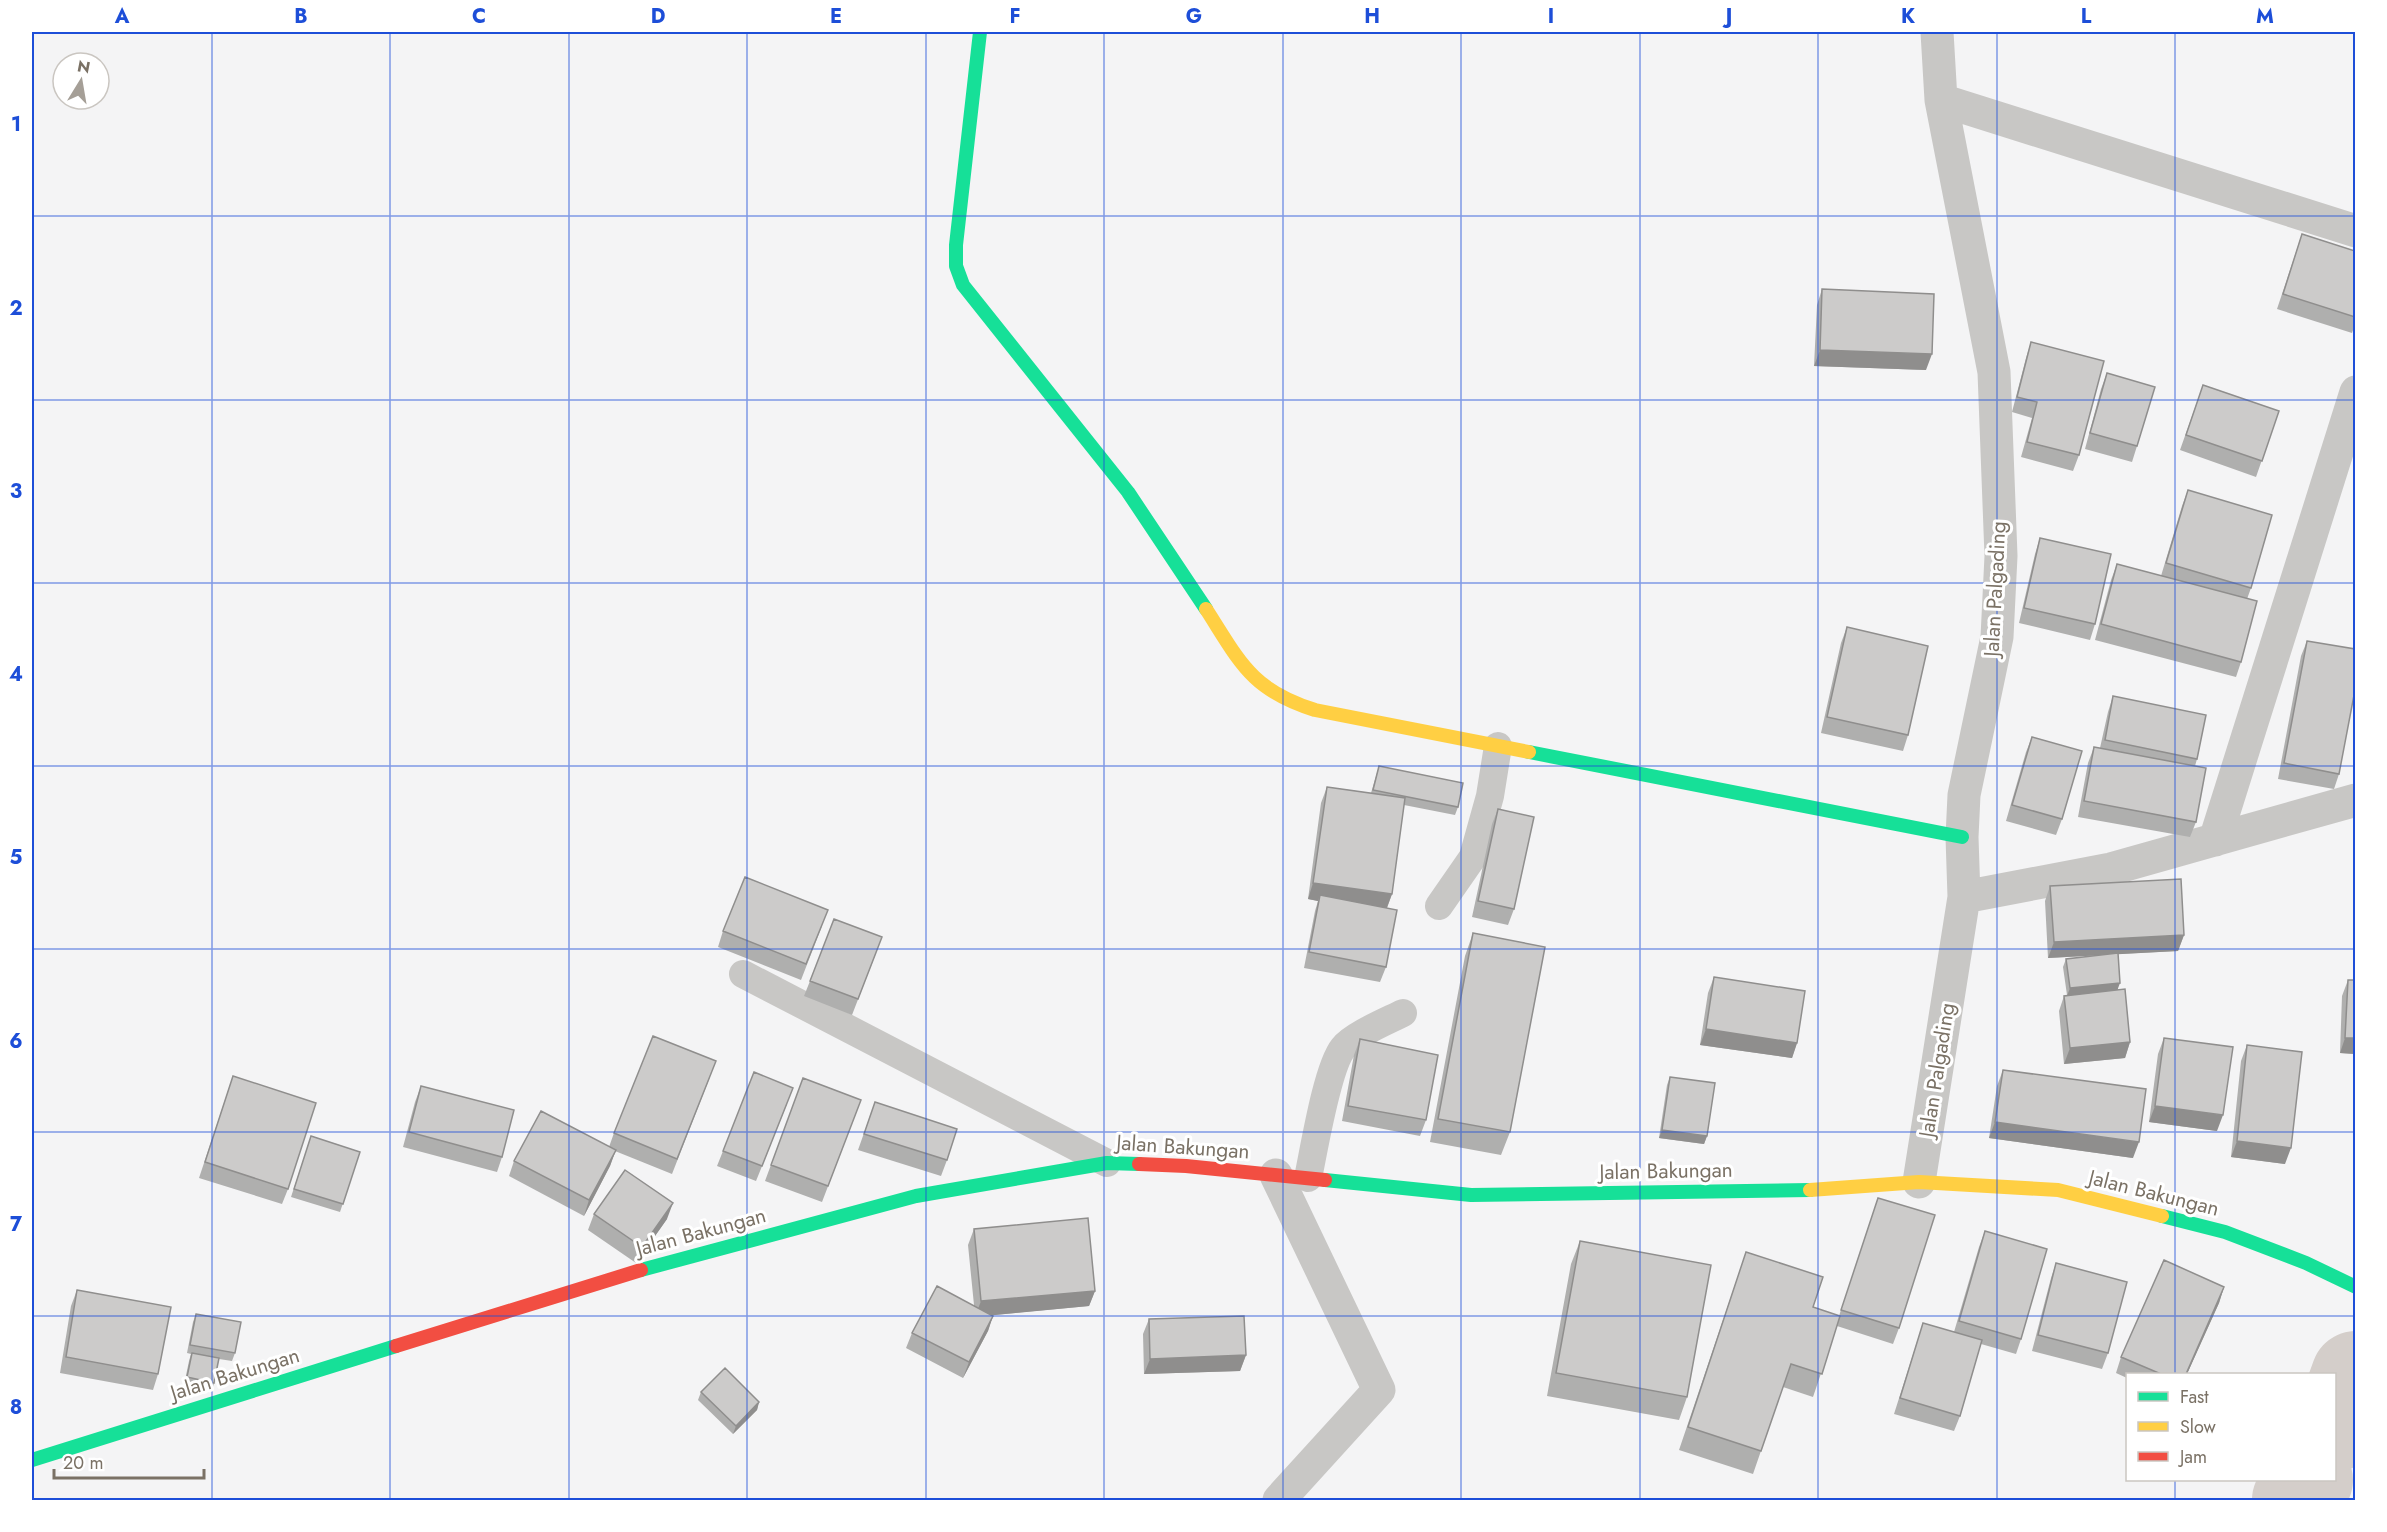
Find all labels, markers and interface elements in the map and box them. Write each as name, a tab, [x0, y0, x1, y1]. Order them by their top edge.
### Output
text: A	[114, 2, 130, 31]
text: B	[294, 2, 308, 31]
text: C	[472, 2, 486, 31]
text: D	[651, 2, 665, 31]
text: E	[830, 2, 842, 31]
text: F	[1009, 2, 1021, 31]
text: G	[1186, 2, 1202, 31]
text: H	[1364, 2, 1380, 31]
text: I	[1548, 2, 1554, 31]
text: J	[1722, 2, 1732, 31]
text: K	[1901, 2, 1915, 31]
text: L	[2081, 2, 2092, 31]
text: M	[2256, 2, 2274, 31]
north arrow	[51, 51, 111, 111]
text: N	[75, 54, 92, 79]
text: 1	[11, 110, 21, 139]
text: 2	[9, 294, 23, 323]
text: 3	[10, 477, 22, 506]
street label: Jalan Palgading	[1976, 520, 2014, 661]
text: 4	[9, 660, 23, 689]
text: 5	[10, 843, 23, 872]
street label: Jalan Palgading	[1911, 1001, 1962, 1142]
text: 6	[9, 1027, 23, 1056]
street label: Jalan Bakungan	[1112, 1127, 1251, 1167]
street label: Jalan Bakungan	[1596, 1155, 1733, 1187]
street label: Jalan Bakungan	[2083, 1162, 2222, 1224]
street label: Jalan Bakungan	[630, 1200, 769, 1265]
text: 7	[10, 1210, 23, 1239]
street label: Jalan Bakungan	[164, 1340, 303, 1409]
legend	[2126, 1373, 2336, 1481]
text: Fast	[2180, 1384, 2209, 1410]
text: 8	[10, 1393, 22, 1422]
text: Slow	[2180, 1414, 2217, 1440]
scale bar	[54, 1442, 204, 1480]
text: Jam	[2178, 1444, 2207, 1470]
text: 20 m	[63, 1450, 103, 1476]

